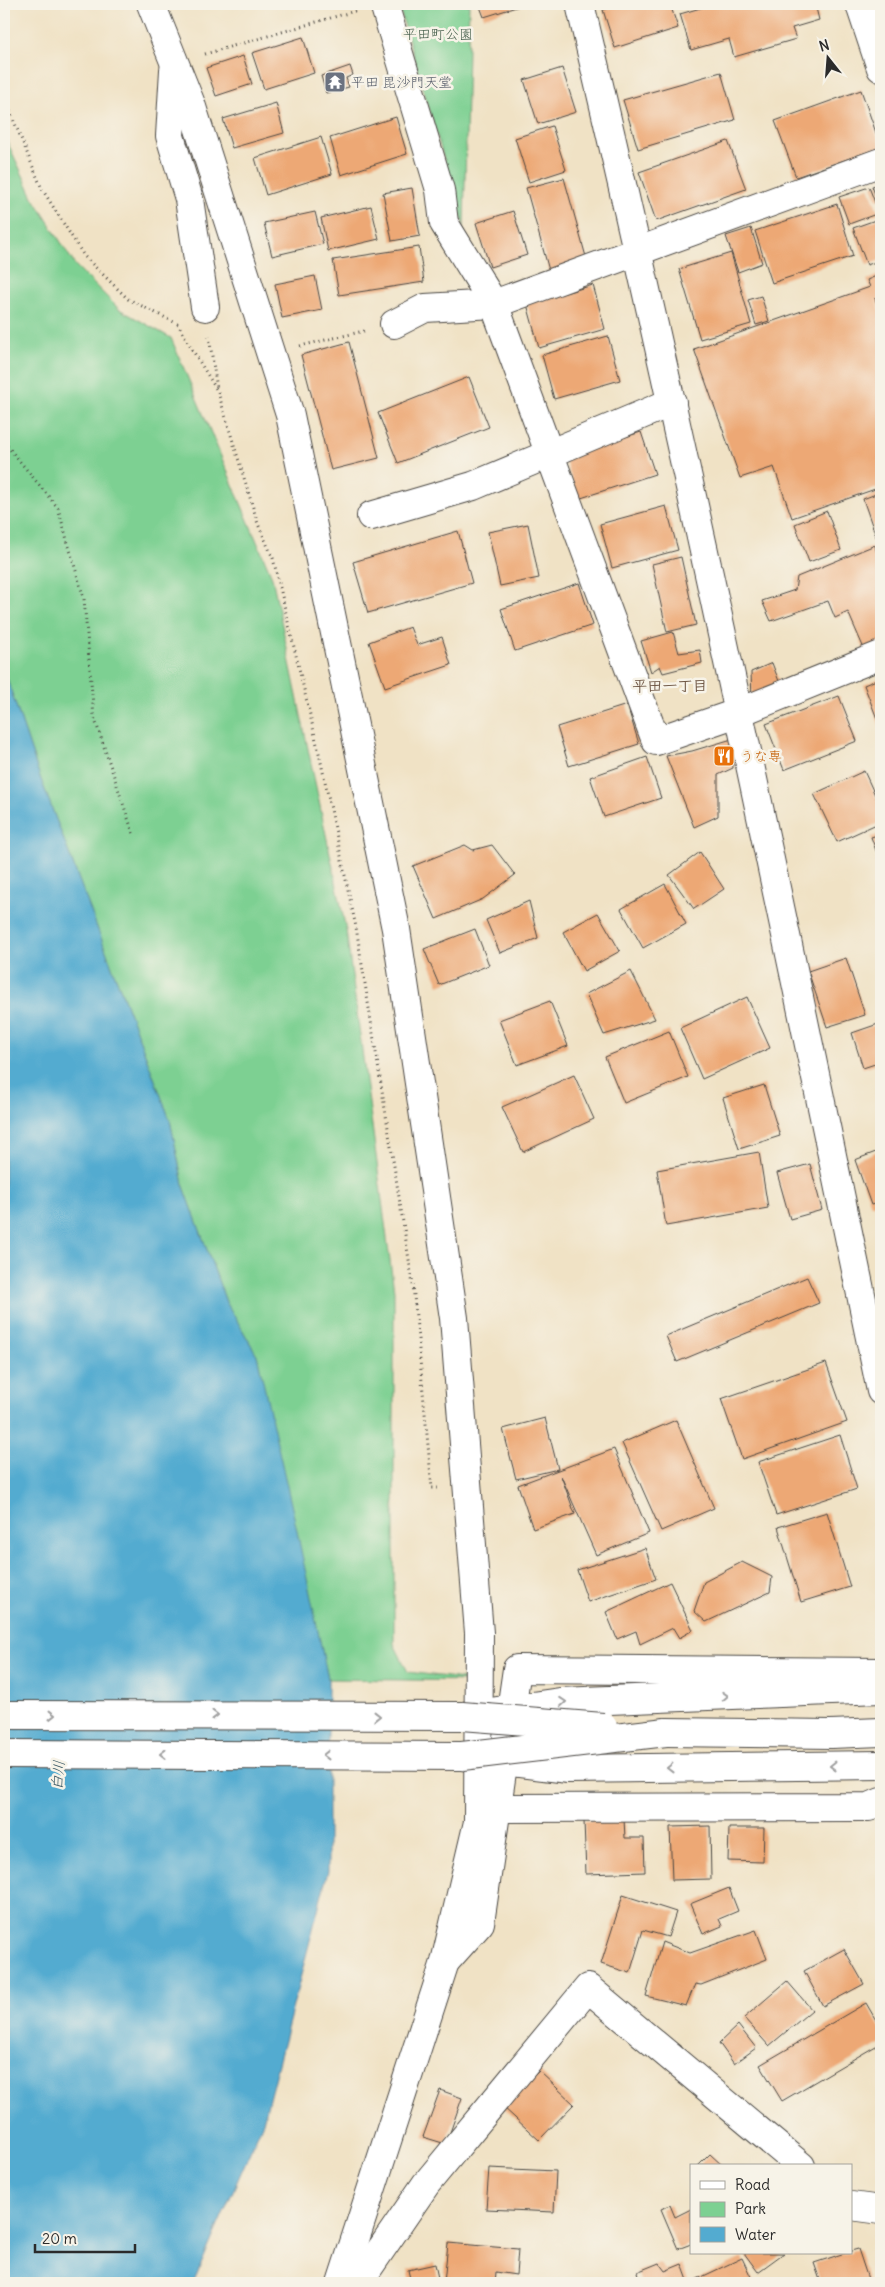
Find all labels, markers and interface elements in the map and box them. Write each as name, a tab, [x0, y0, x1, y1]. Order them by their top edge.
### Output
park label: 平田町公園	[403, 25, 473, 43]
north arrow	[802, 32, 852, 82]
text: N	[817, 36, 831, 56]
temple icon: 平田 毘沙門天堂	[323, 70, 347, 94]
place label: 平田 毘沙門天堂	[351, 73, 452, 91]
district label: 平田一丁目	[632, 676, 708, 695]
restaurant icon: うな専	[712, 744, 736, 768]
place label: うな専	[740, 747, 782, 765]
one-way arrow	[721, 1691, 729, 1702]
one-way arrow	[559, 1696, 567, 1707]
one-way arrow	[49, 1710, 57, 1720]
one-way arrow	[212, 1710, 219, 1720]
one-way arrow	[374, 1711, 382, 1721]
one-way arrow	[159, 1749, 166, 1759]
one-way arrow	[321, 1750, 329, 1760]
water label: 白川	[47, 1759, 68, 1791]
one-way arrow	[828, 1760, 836, 1771]
one-way arrow	[666, 1763, 674, 1773]
legend	[690, 2164, 852, 2254]
text: Road	[735, 2175, 770, 2194]
text: Park	[735, 2199, 766, 2218]
scale bar	[35, 2222, 135, 2254]
text: Water	[735, 2225, 776, 2244]
text: 20 m	[42, 2229, 77, 2248]

